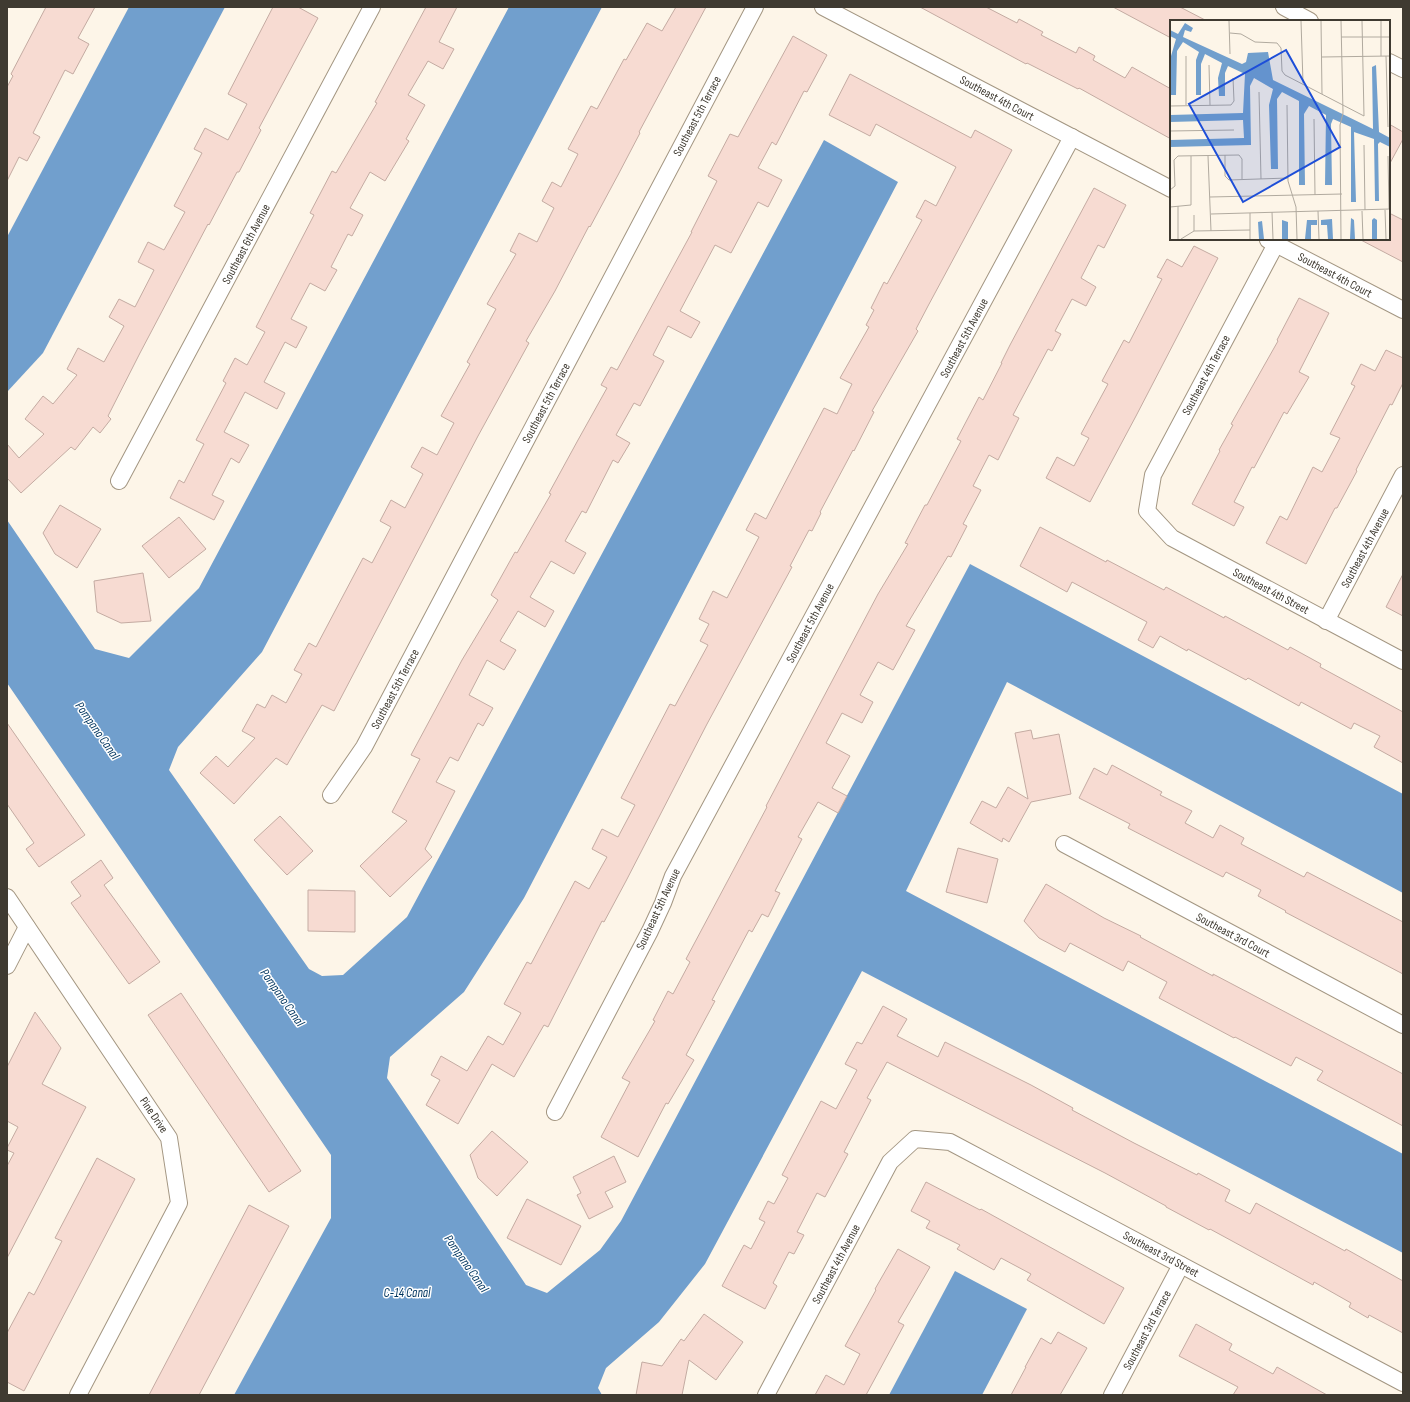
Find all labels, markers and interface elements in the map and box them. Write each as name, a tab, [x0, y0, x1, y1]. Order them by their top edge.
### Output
inset map	[1170, 20, 1390, 240]
street label: Southeast 5th Terrace	[670, 73, 725, 159]
street label: Southeast 4th Court	[957, 73, 1037, 124]
street label: Southeast 6th Avenue	[219, 201, 274, 287]
street label: Southeast 4th Court	[1295, 250, 1375, 301]
street label: Southeast 5th Avenue	[937, 296, 992, 381]
street label: Southeast 4th Terrace	[1179, 332, 1234, 418]
street label: Southeast 5th Terrace	[519, 360, 574, 446]
street label: Southeast 4th Avenue	[1338, 506, 1393, 591]
street label: Southeast 4th Street	[1230, 565, 1312, 618]
street label: Southeast 5th Avenue	[783, 581, 838, 666]
street label: Southeast 5th Terrace	[368, 646, 423, 732]
water label: Pompano Canal	[72, 699, 123, 763]
street label: Southeast 5th Avenue	[633, 866, 684, 952]
street label: Southeast 3rd Court	[1193, 910, 1273, 961]
water label: Pompano Canal	[257, 966, 308, 1030]
street label: Pine Drive	[136, 1094, 171, 1136]
street label: Southeast 4th Avenue	[809, 1222, 864, 1307]
street label: Southeast 3rd Street	[1120, 1228, 1202, 1281]
water label: Pompano Canal	[441, 1232, 492, 1296]
water label: C-14 Canal	[384, 1285, 431, 1301]
street label: Southeast 3rd Terrace	[1120, 1288, 1175, 1373]

